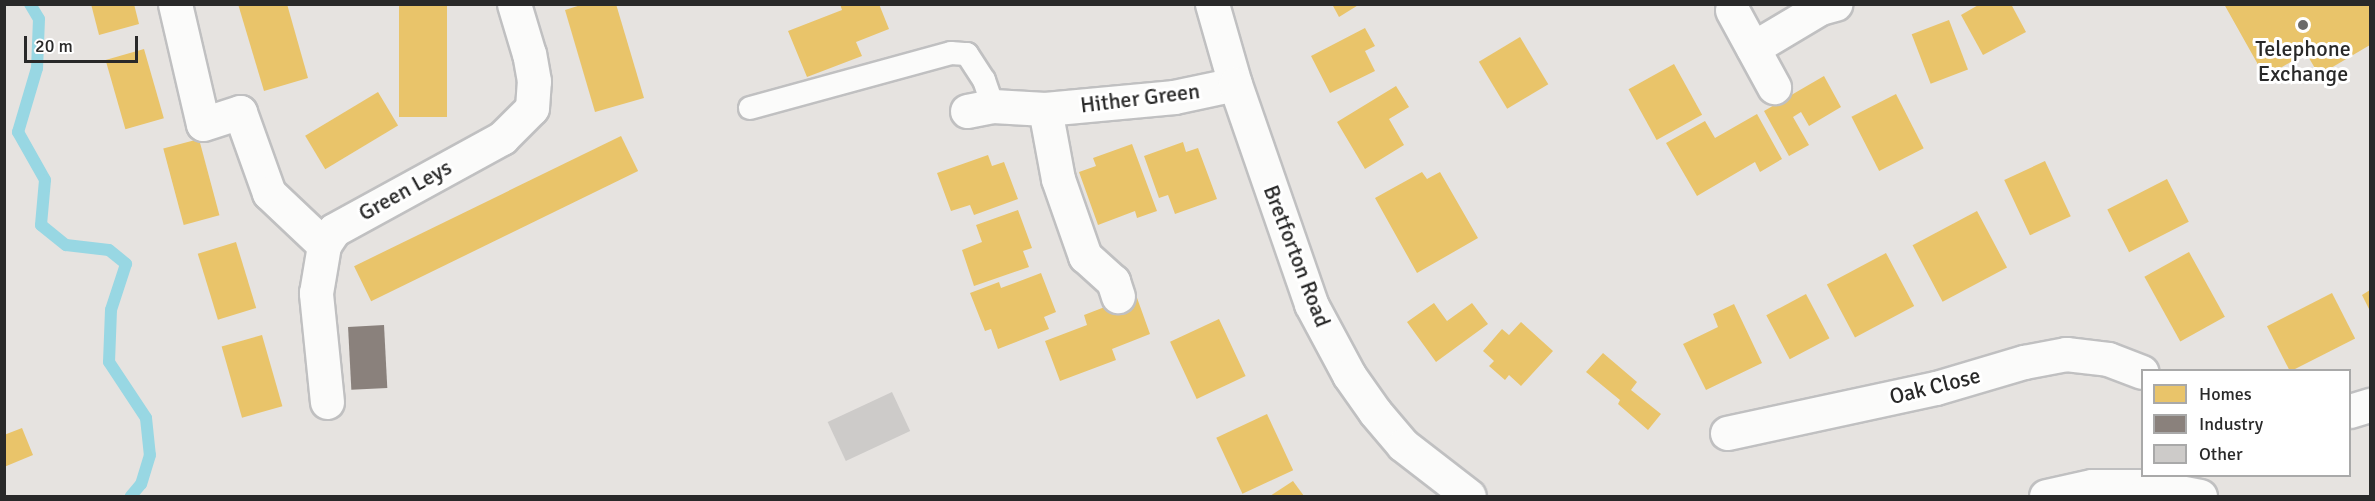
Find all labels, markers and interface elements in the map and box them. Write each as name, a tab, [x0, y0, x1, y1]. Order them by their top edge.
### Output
marker: Telephone Exchange	[2296, 18, 2310, 32]
scale bar	[27, 24, 141, 62]
text: 20 m	[35, 35, 73, 57]
place label: Telephone Exchange	[2255, 35, 2351, 86]
street label: Hither Green	[1079, 78, 1201, 118]
street label: Green Leys	[354, 154, 456, 226]
street label: Bretforton Road	[1258, 181, 1336, 331]
street label: Oak Close	[1887, 362, 1983, 410]
legend	[2141, 369, 2351, 477]
text: Homes	[2199, 383, 2252, 405]
text: Industry	[2199, 413, 2263, 435]
text: Other	[2199, 443, 2243, 465]

